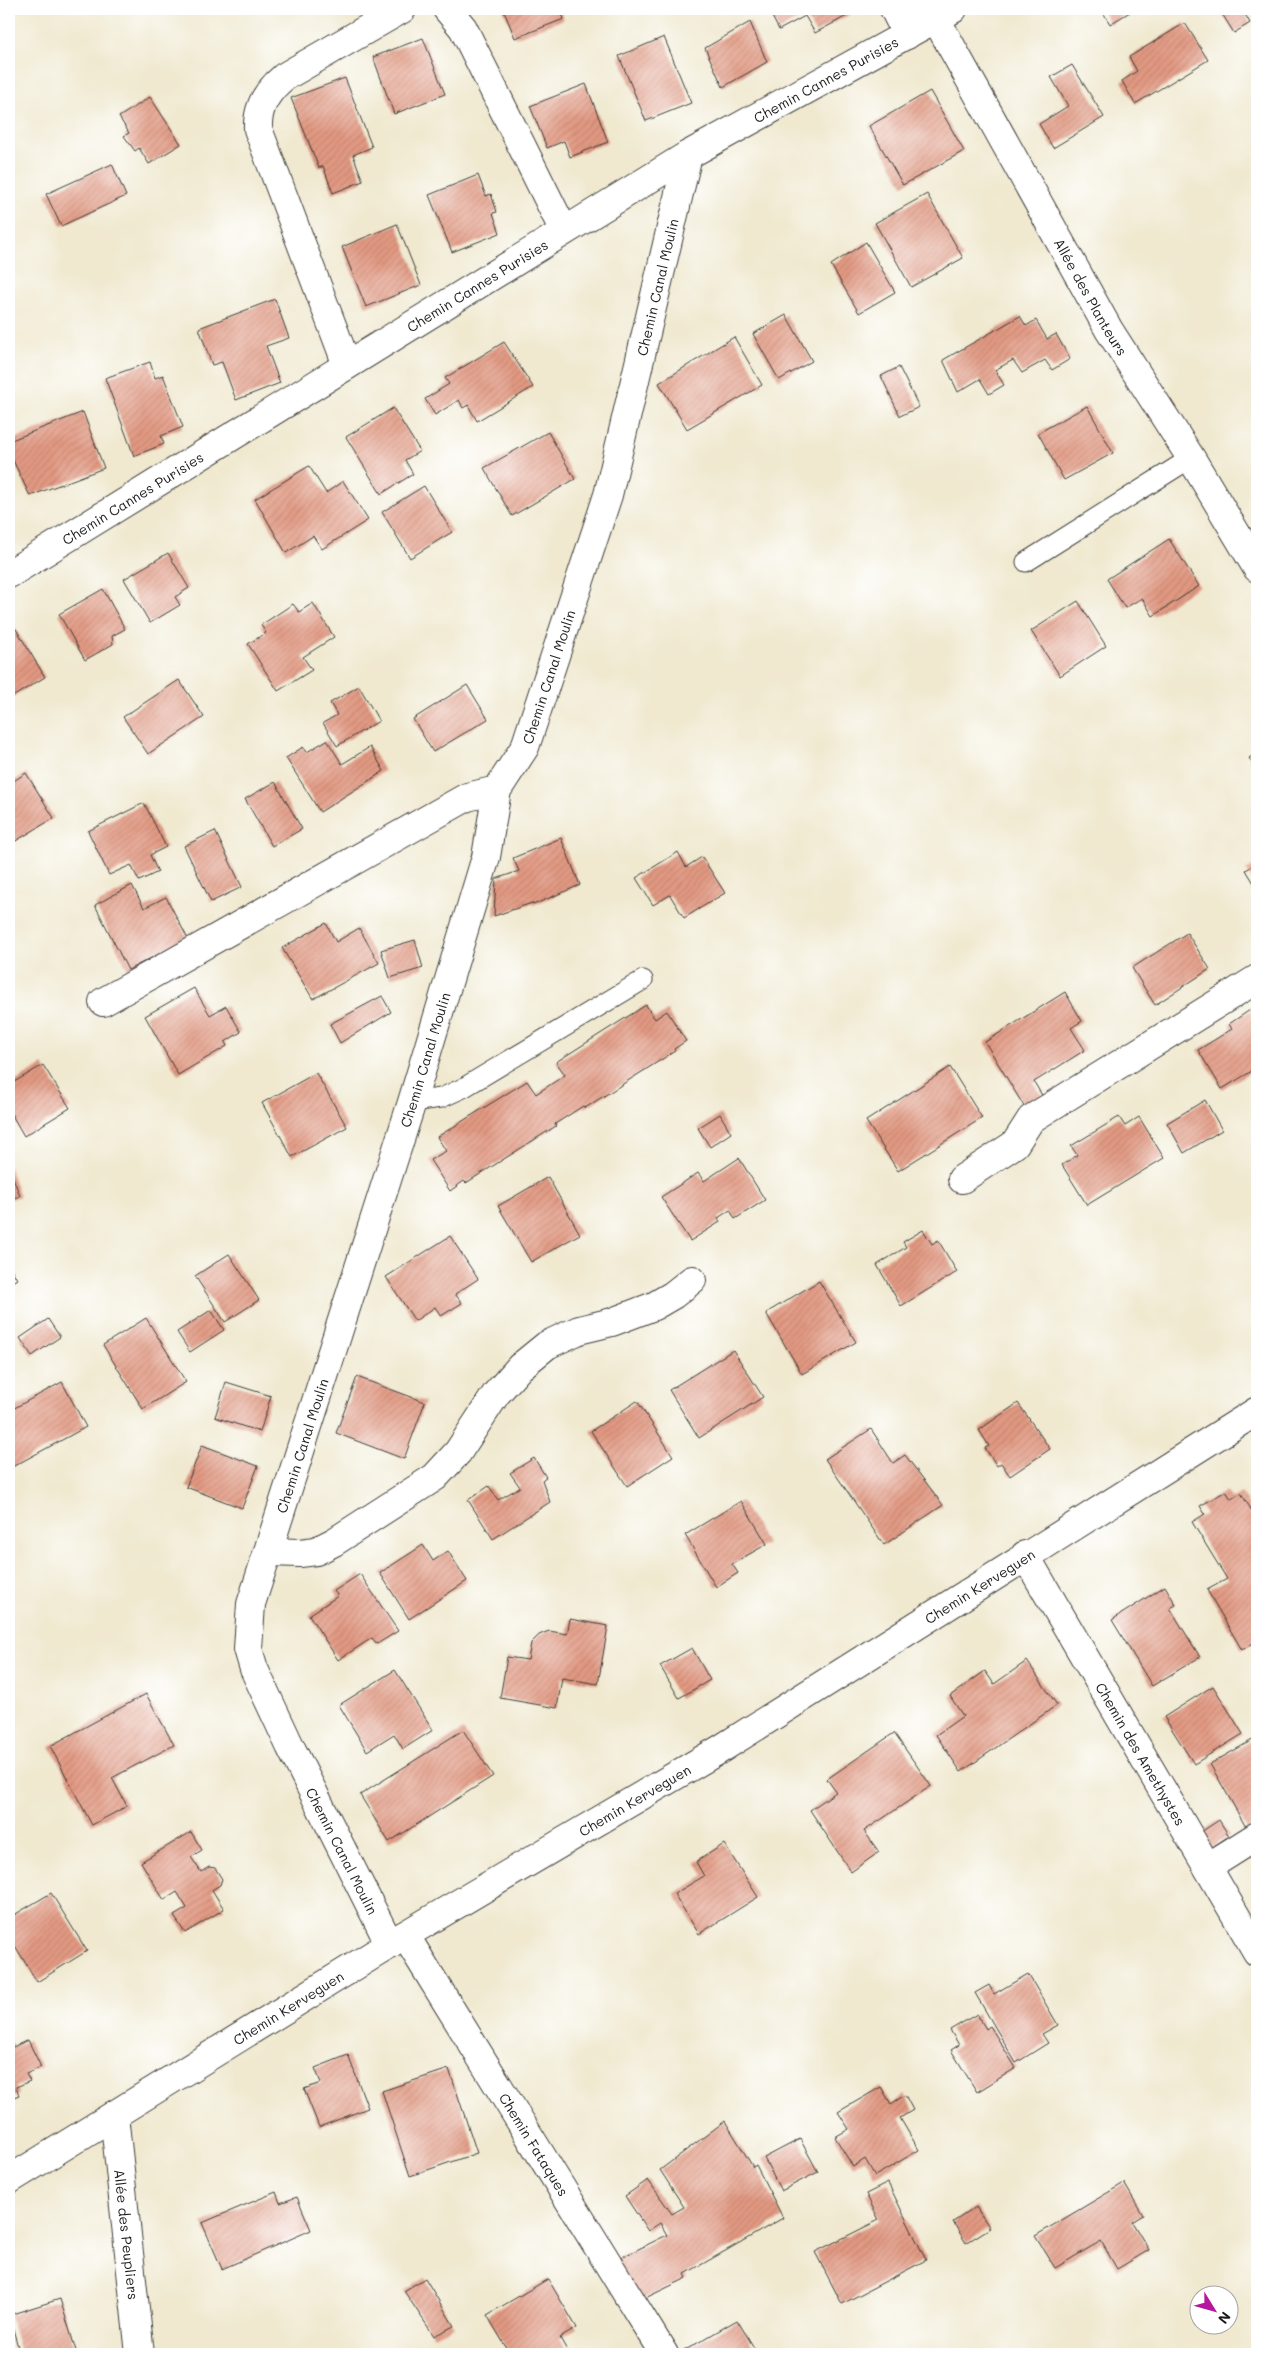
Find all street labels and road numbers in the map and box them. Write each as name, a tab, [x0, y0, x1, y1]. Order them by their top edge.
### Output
street label: Chemin Cannes Purisies	[750, 32, 901, 127]
street label: Chemin Canal Moulin	[632, 217, 682, 357]
street label: Chemin Cannes Purisies	[403, 234, 551, 336]
street label: Allée des Planteurs	[1050, 234, 1132, 359]
street label: Chemin Cannes Purisies	[58, 447, 207, 549]
street label: Chemin Canal Moulin	[517, 607, 579, 746]
street label: Chemin Canal Moulin	[395, 990, 454, 1130]
street label: Chemin Canal Moulin	[271, 1376, 332, 1515]
street label: Chemin Kerveguen	[921, 1544, 1038, 1628]
street label: Chemin des Amethystes	[1092, 1679, 1190, 1829]
street label: Chemin Kerveguen	[575, 1759, 694, 1840]
street label: Chemin Canal Moulin	[302, 1784, 382, 1918]
street label: Chemin Kerveguen	[229, 1966, 347, 2049]
street label: Chemin Fataques	[495, 2089, 573, 2199]
street label: Allée des Peupliers	[110, 2168, 144, 2301]

